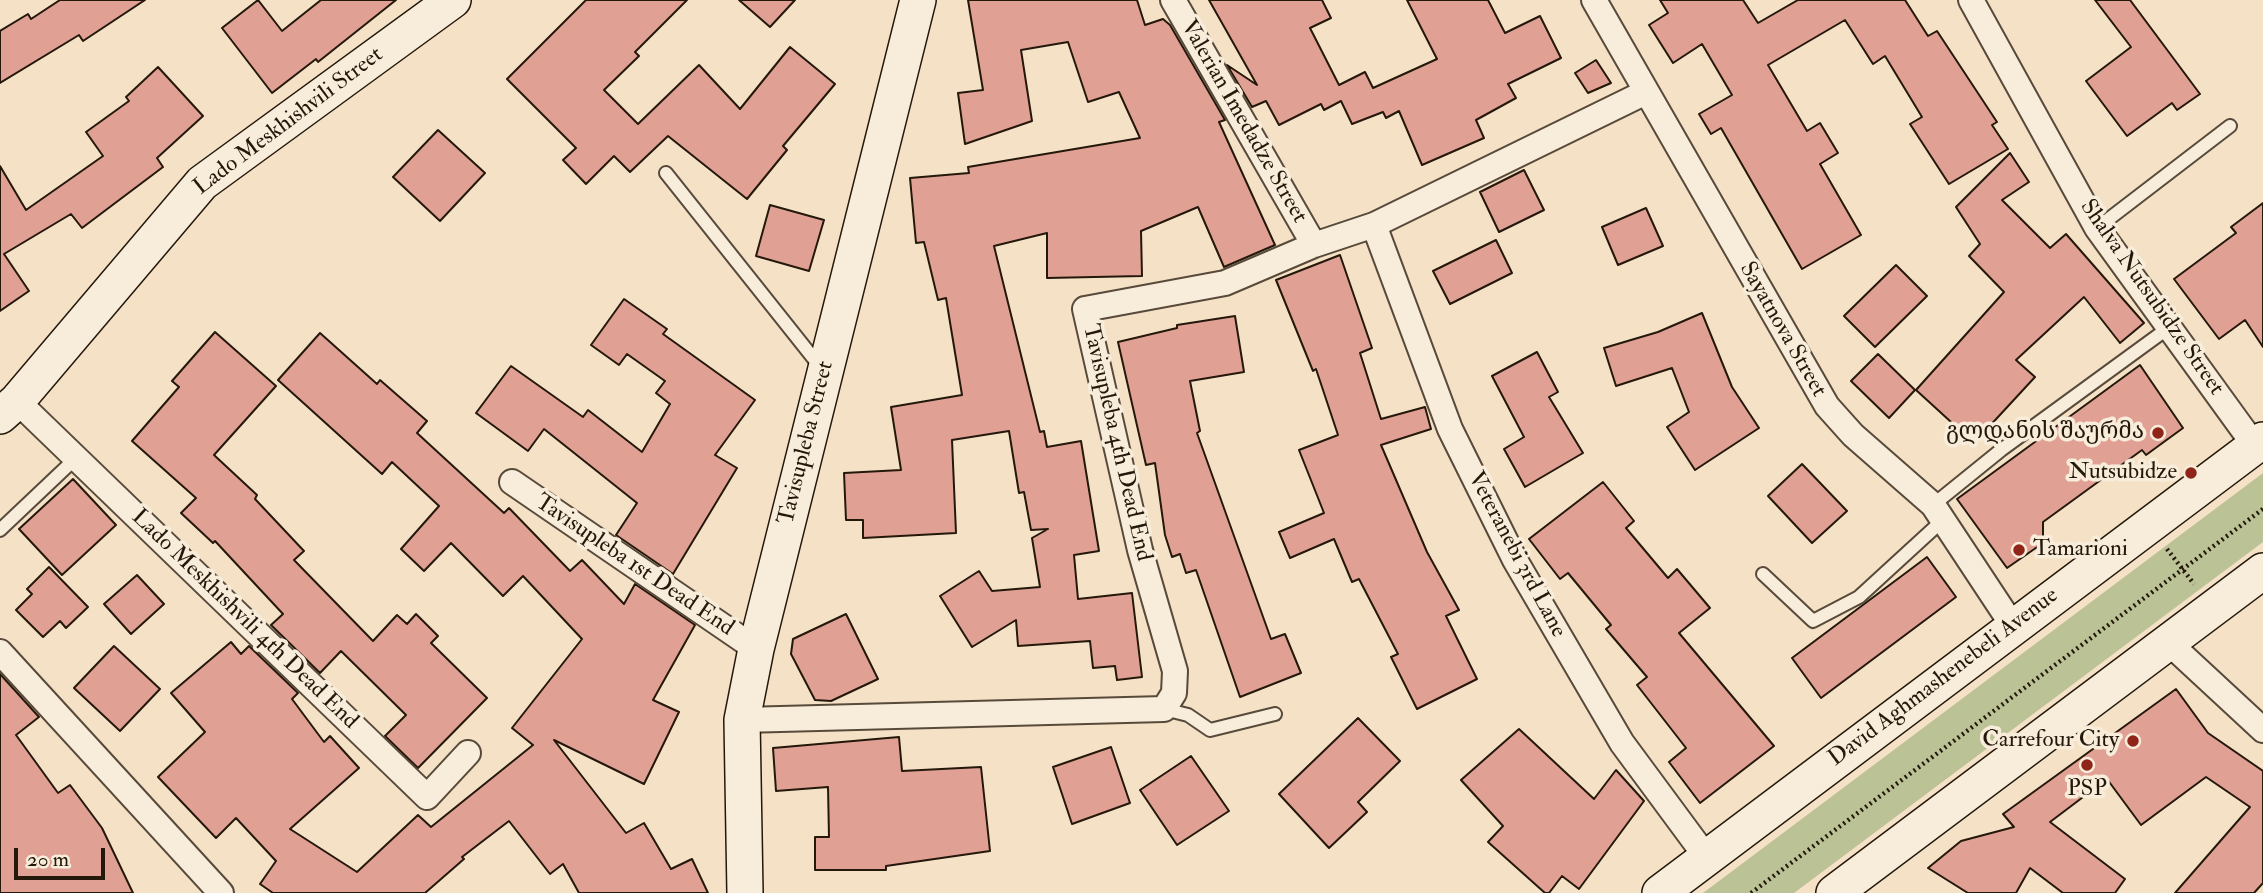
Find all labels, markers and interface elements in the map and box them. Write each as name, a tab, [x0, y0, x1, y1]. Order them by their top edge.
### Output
street label: Valerian Imedadze Street	[1174, 16, 1312, 228]
street label: Lado Meskhishvili Street	[189, 42, 389, 202]
street label: Shalva Nutsubidze Street	[2073, 195, 2229, 401]
street label: Sayatnova Street	[1732, 258, 1832, 402]
street label: Tavisupleba 4th Dead End	[1075, 322, 1157, 564]
street label: Tavisupleba Street	[773, 358, 841, 528]
place label: გლდანის შაურმა	[1946, 419, 2144, 447]
marker: გლდანის შაურმა	[2150, 425, 2166, 441]
place label: Nutsubidze	[2069, 459, 2177, 487]
marker: Nutsubidze	[2183, 465, 2199, 481]
street label: Veteranebi 3rd Lane	[1461, 467, 1571, 643]
street label: Tavisupleba 1st Dead End	[529, 489, 739, 643]
street label: Lado Meskhishvili 4th Dead End	[125, 504, 363, 736]
place label: Tamarioni	[2033, 536, 2128, 564]
marker: Tamarioni	[2011, 542, 2027, 558]
street label: David Aghmashenebeli Avenue	[1824, 583, 2064, 773]
place label: Carrefour City	[1982, 727, 2119, 755]
marker: Carrefour City	[2125, 733, 2141, 749]
marker: PSP	[2079, 757, 2095, 773]
place label: PSP	[2067, 776, 2107, 804]
scale bar	[18, 834, 108, 878]
text: 20 m	[27, 846, 69, 873]

